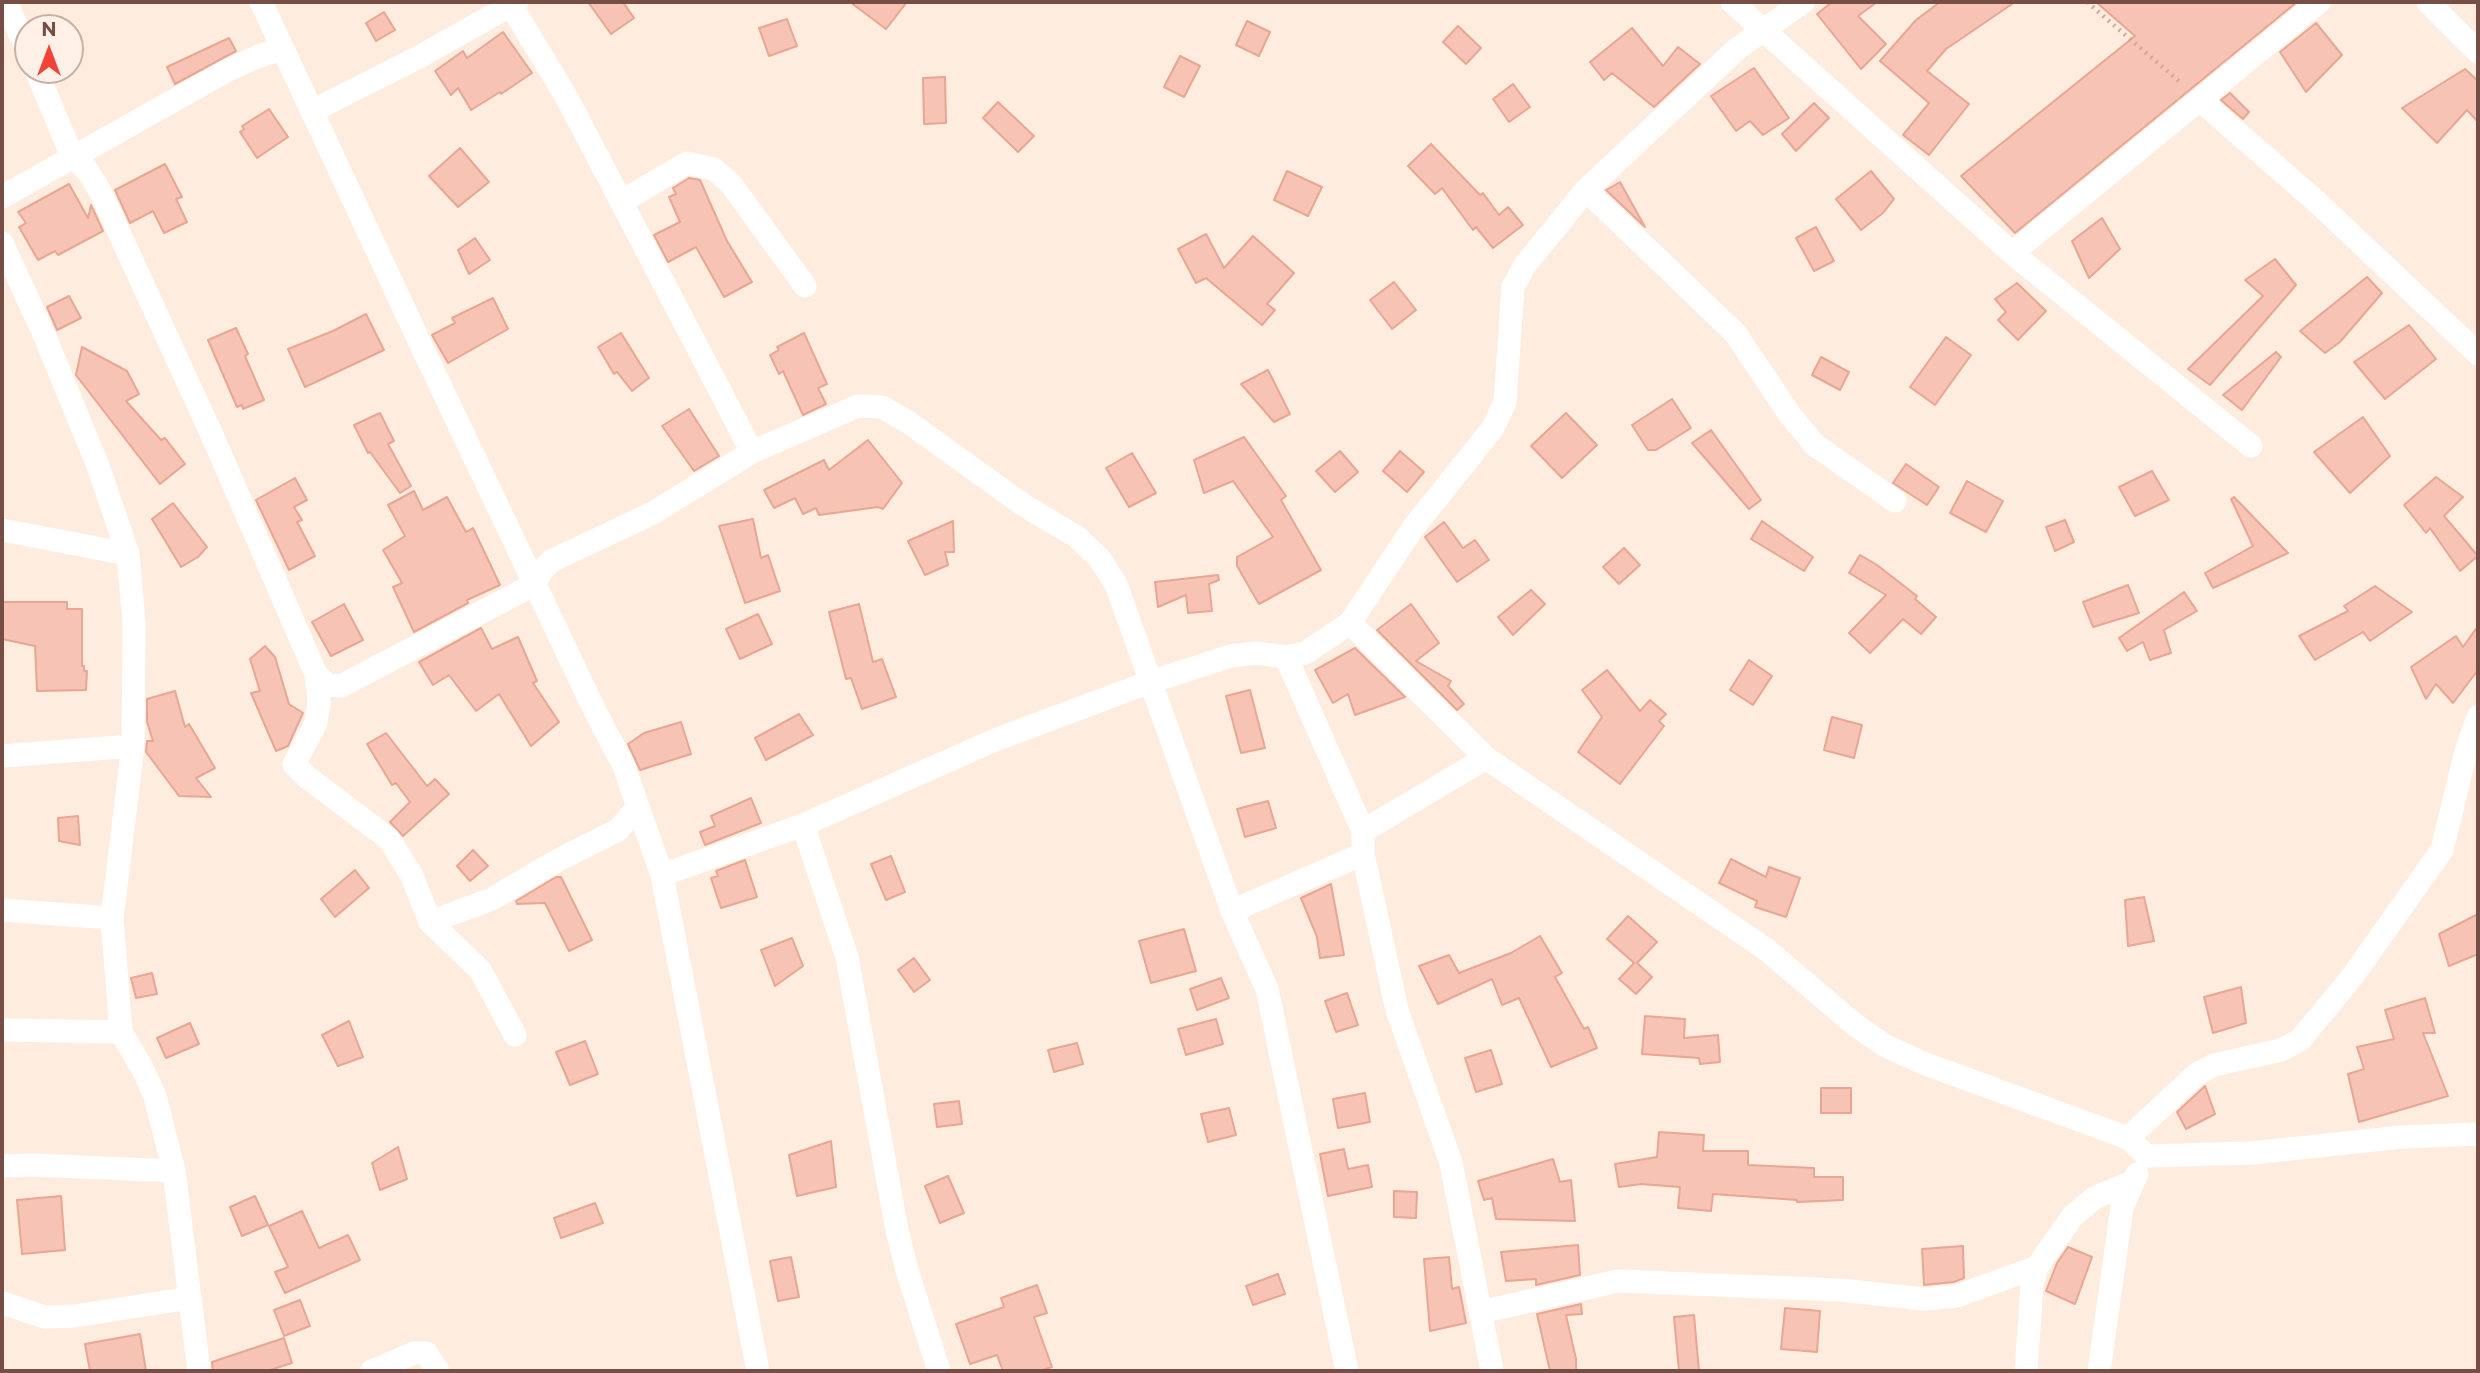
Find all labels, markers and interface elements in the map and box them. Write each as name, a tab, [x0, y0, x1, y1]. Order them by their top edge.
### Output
north arrow	[14, 14, 84, 84]
text: N	[41, 18, 57, 41]

